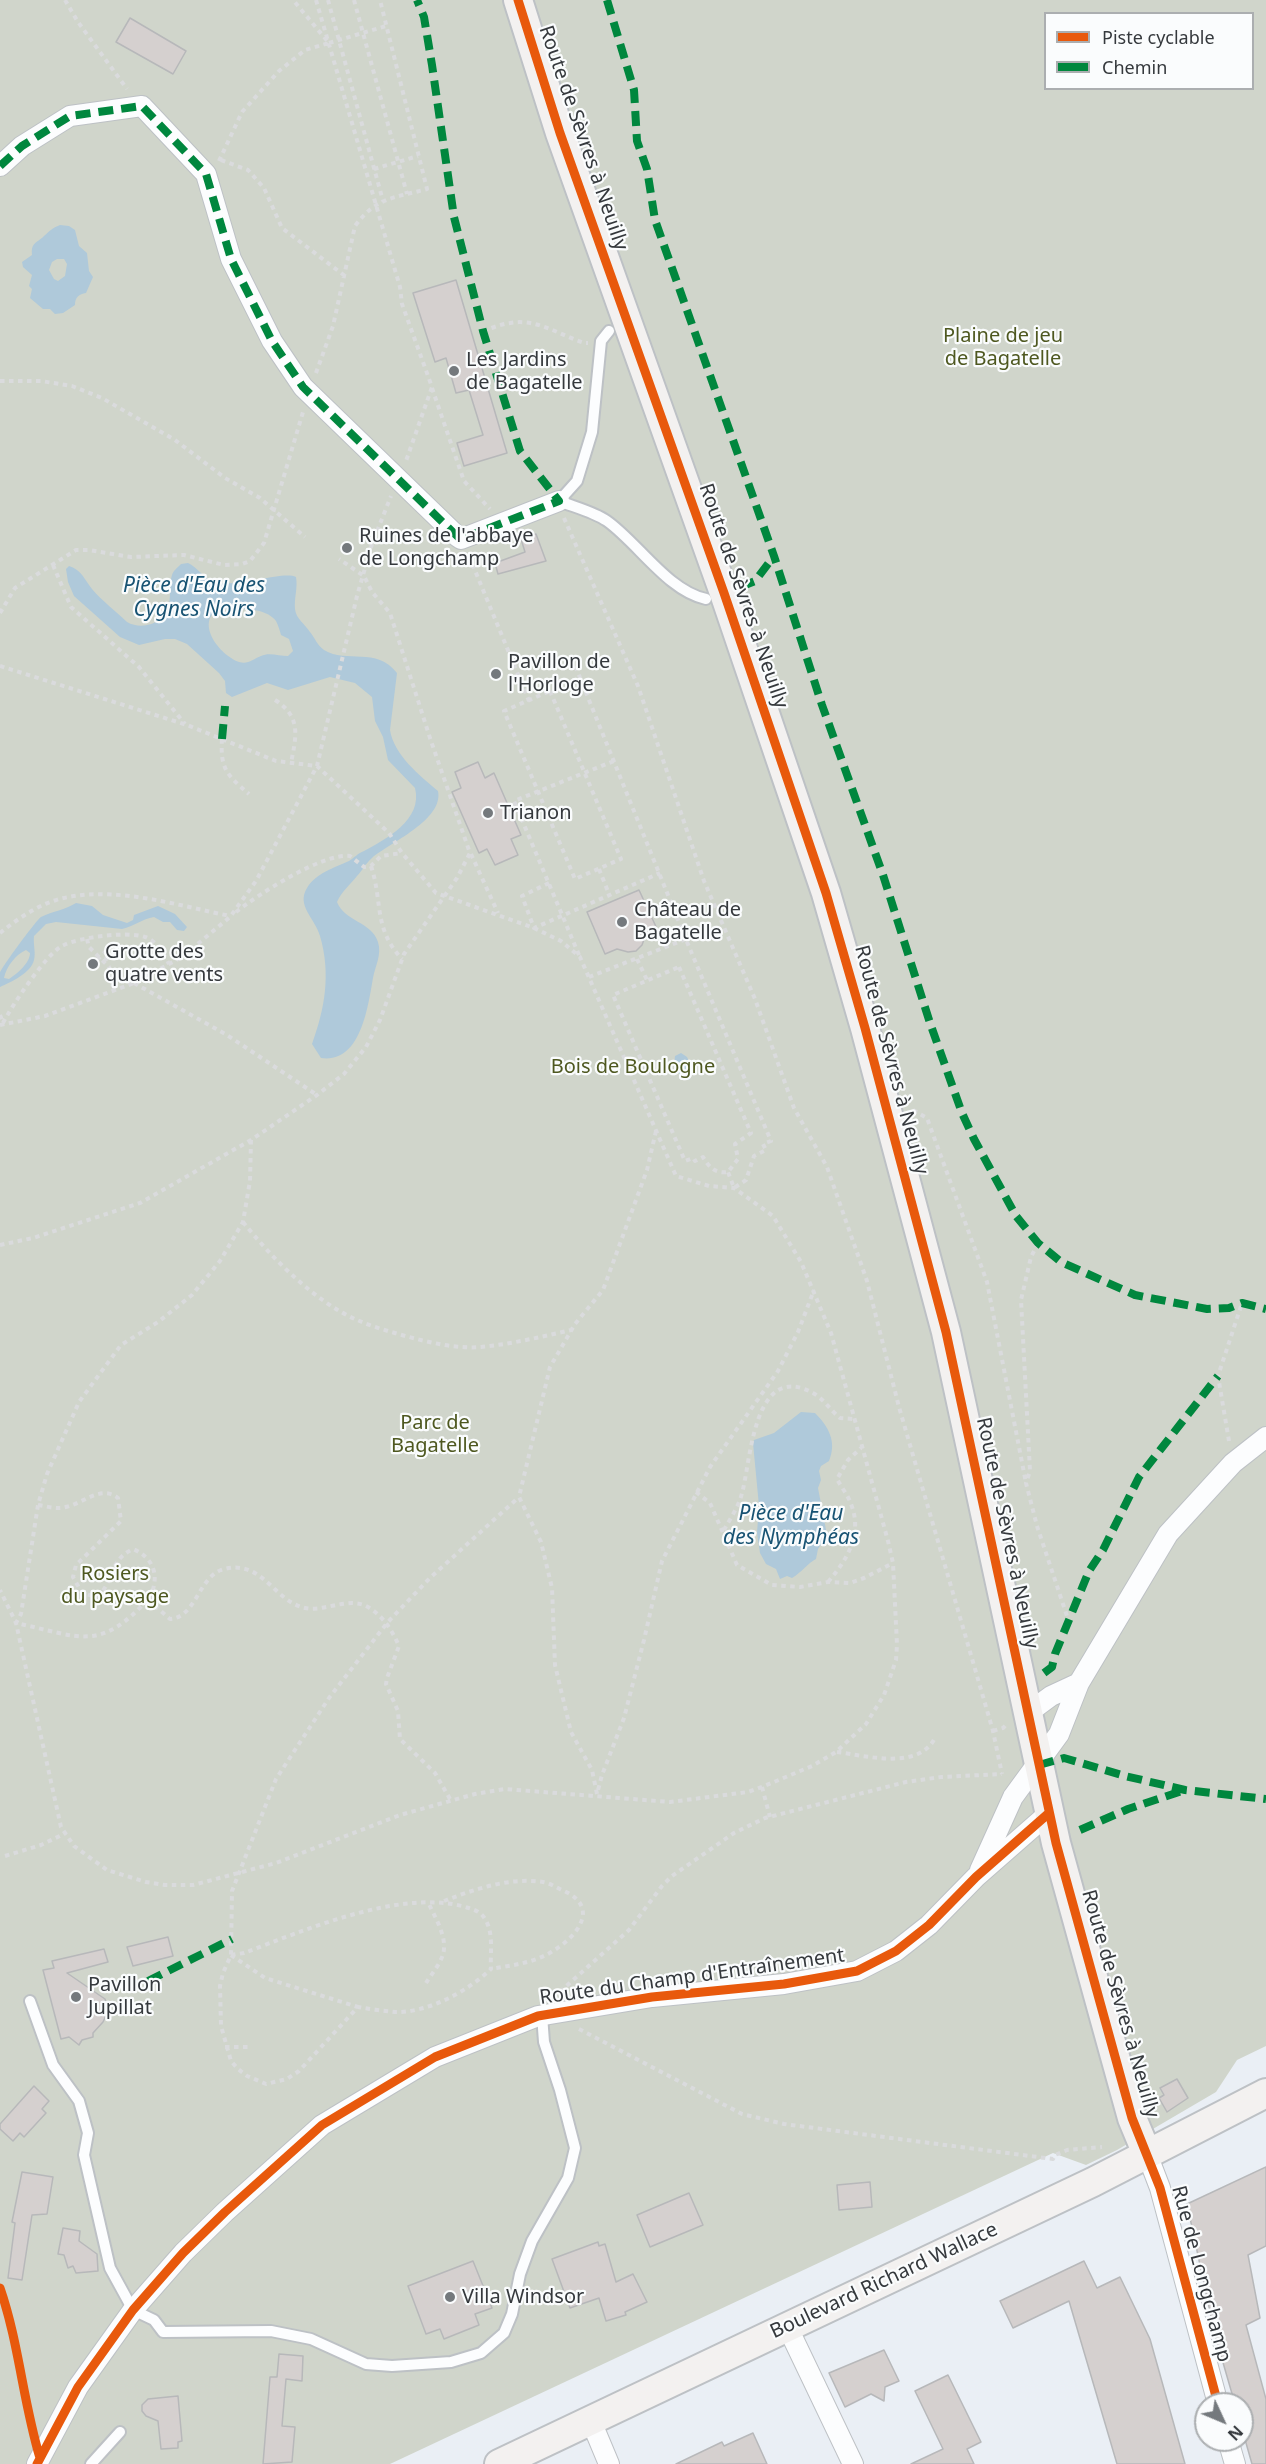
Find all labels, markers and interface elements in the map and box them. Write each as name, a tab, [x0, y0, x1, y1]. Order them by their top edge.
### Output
legend	[1044, 12, 1254, 90]
street label: Route de Sèvres à Neuilly	[533, 22, 633, 254]
text: Piste cyclable	[1102, 25, 1215, 49]
text: Chemin	[1102, 55, 1167, 79]
park label: Plaine de jeu de Bagatelle	[943, 324, 1063, 371]
place label: Les Jardins de Bagatelle	[466, 348, 583, 395]
marker: Les Jardins de Bagatelle	[447, 364, 461, 378]
street label: Route de Sèvres à Neuilly	[693, 480, 793, 712]
place label: Ruines de l'abbaye de Longchamp	[359, 524, 534, 571]
marker: Ruines de l'abbaye de Longchamp	[340, 541, 354, 555]
water label: Pièce d'Eau des Cygnes Noirs	[123, 573, 265, 623]
place label: Pavillon de l'Horloge	[508, 650, 610, 697]
marker: Pavillon de l'Horloge	[489, 667, 503, 681]
place label: Trianon	[500, 801, 572, 825]
marker: Trianon	[481, 806, 495, 820]
place label: Château de Bagatelle	[634, 898, 741, 945]
marker: Château de Bagatelle	[615, 915, 629, 929]
place label: Grotte des quatre vents	[105, 940, 223, 987]
street label: Route de Sèvres à Neuilly	[849, 943, 933, 1177]
marker: Grotte des quatre vents	[86, 957, 100, 971]
park label: Bois de Boulogne	[551, 1055, 715, 1079]
park label: Parc de Bagatelle	[391, 1411, 479, 1458]
street label: Route de Sèvres à Neuilly	[971, 1415, 1043, 1651]
water label: Pièce d'Eau des Nymphéas	[723, 1501, 859, 1551]
park label: Rosiers du paysage	[61, 1562, 169, 1609]
street label: Route de Sèvres à Neuilly	[1076, 1887, 1164, 2121]
street label: Route du Champ d'Entraînement	[538, 1944, 846, 2010]
place label: Pavillon Jupillat	[88, 1973, 161, 2020]
marker: Pavillon Jupillat	[69, 1990, 83, 2004]
street label: Rue de Longchamp	[1166, 2183, 1236, 2365]
street label: Boulevard Richard Wallace	[766, 2218, 1002, 2344]
place label: Villa Windsor	[462, 2285, 584, 2309]
marker: Villa Windsor	[443, 2290, 457, 2304]
north arrow	[1194, 2392, 1254, 2452]
text: N	[1223, 2421, 1248, 2445]

